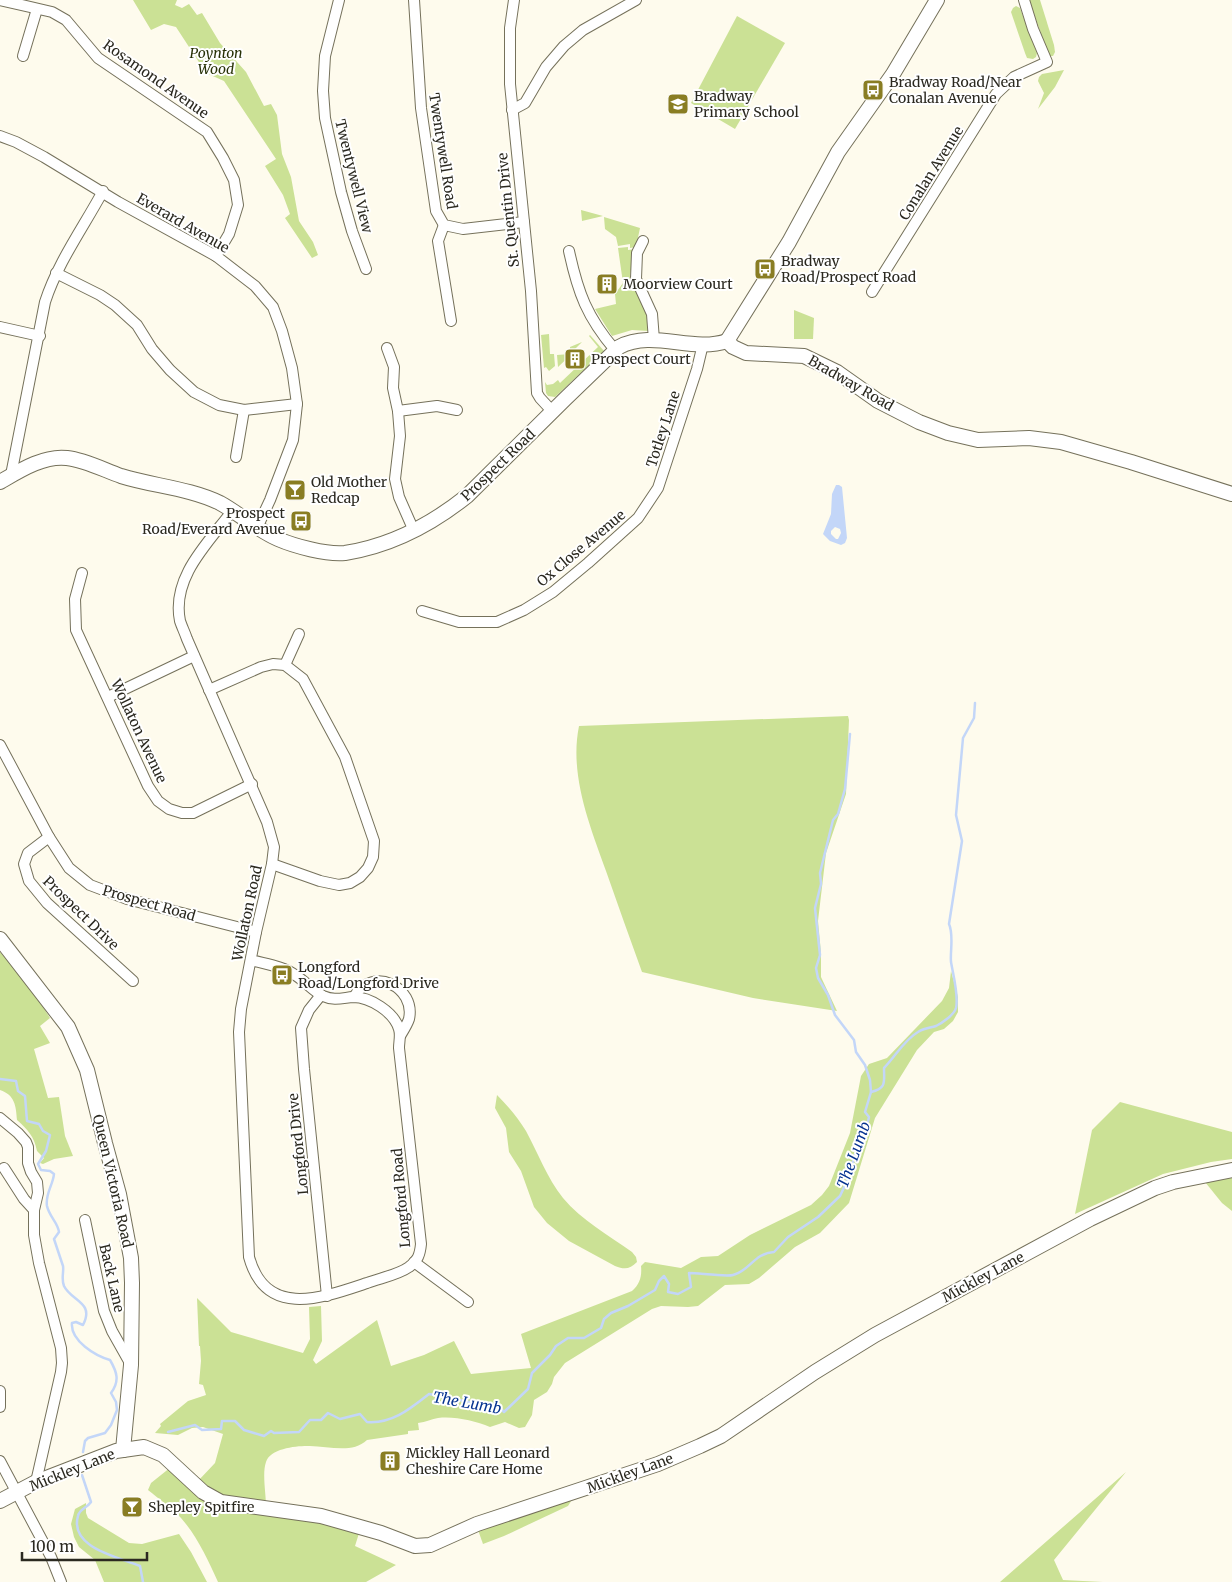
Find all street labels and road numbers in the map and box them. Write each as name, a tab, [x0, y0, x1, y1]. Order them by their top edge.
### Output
street label: Rosamond Avenue	[100, 36, 212, 122]
street label: Twentywell Road	[425, 92, 461, 211]
street label: Twentywell View	[331, 117, 377, 235]
street label: Conalan Avenue	[895, 123, 967, 223]
street label: St. Quentin Drive	[493, 152, 523, 268]
street label: Everard Avenue	[133, 189, 233, 257]
street label: Bradway Road	[805, 351, 898, 415]
street label: Totley Lane	[642, 389, 684, 469]
street label: Prospect Road	[457, 425, 539, 505]
street label: Ox Close Avenue	[533, 506, 629, 590]
street label: Wollaton Avenue	[107, 675, 171, 786]
street label: Wollaton Road	[228, 863, 266, 963]
street label: Prospect Drive	[39, 872, 123, 954]
street label: Prospect Road	[100, 881, 198, 925]
street label: Longford Drive	[284, 1092, 312, 1196]
street label: Queen Victoria Road	[89, 1113, 137, 1250]
street label: Longford Road	[388, 1147, 414, 1248]
street label: Back Lane	[95, 1242, 129, 1314]
street label: Mickley Lane	[939, 1248, 1027, 1306]
street label: Mickley Lane	[27, 1445, 117, 1495]
street label: Mickley Lane	[584, 1449, 676, 1497]

